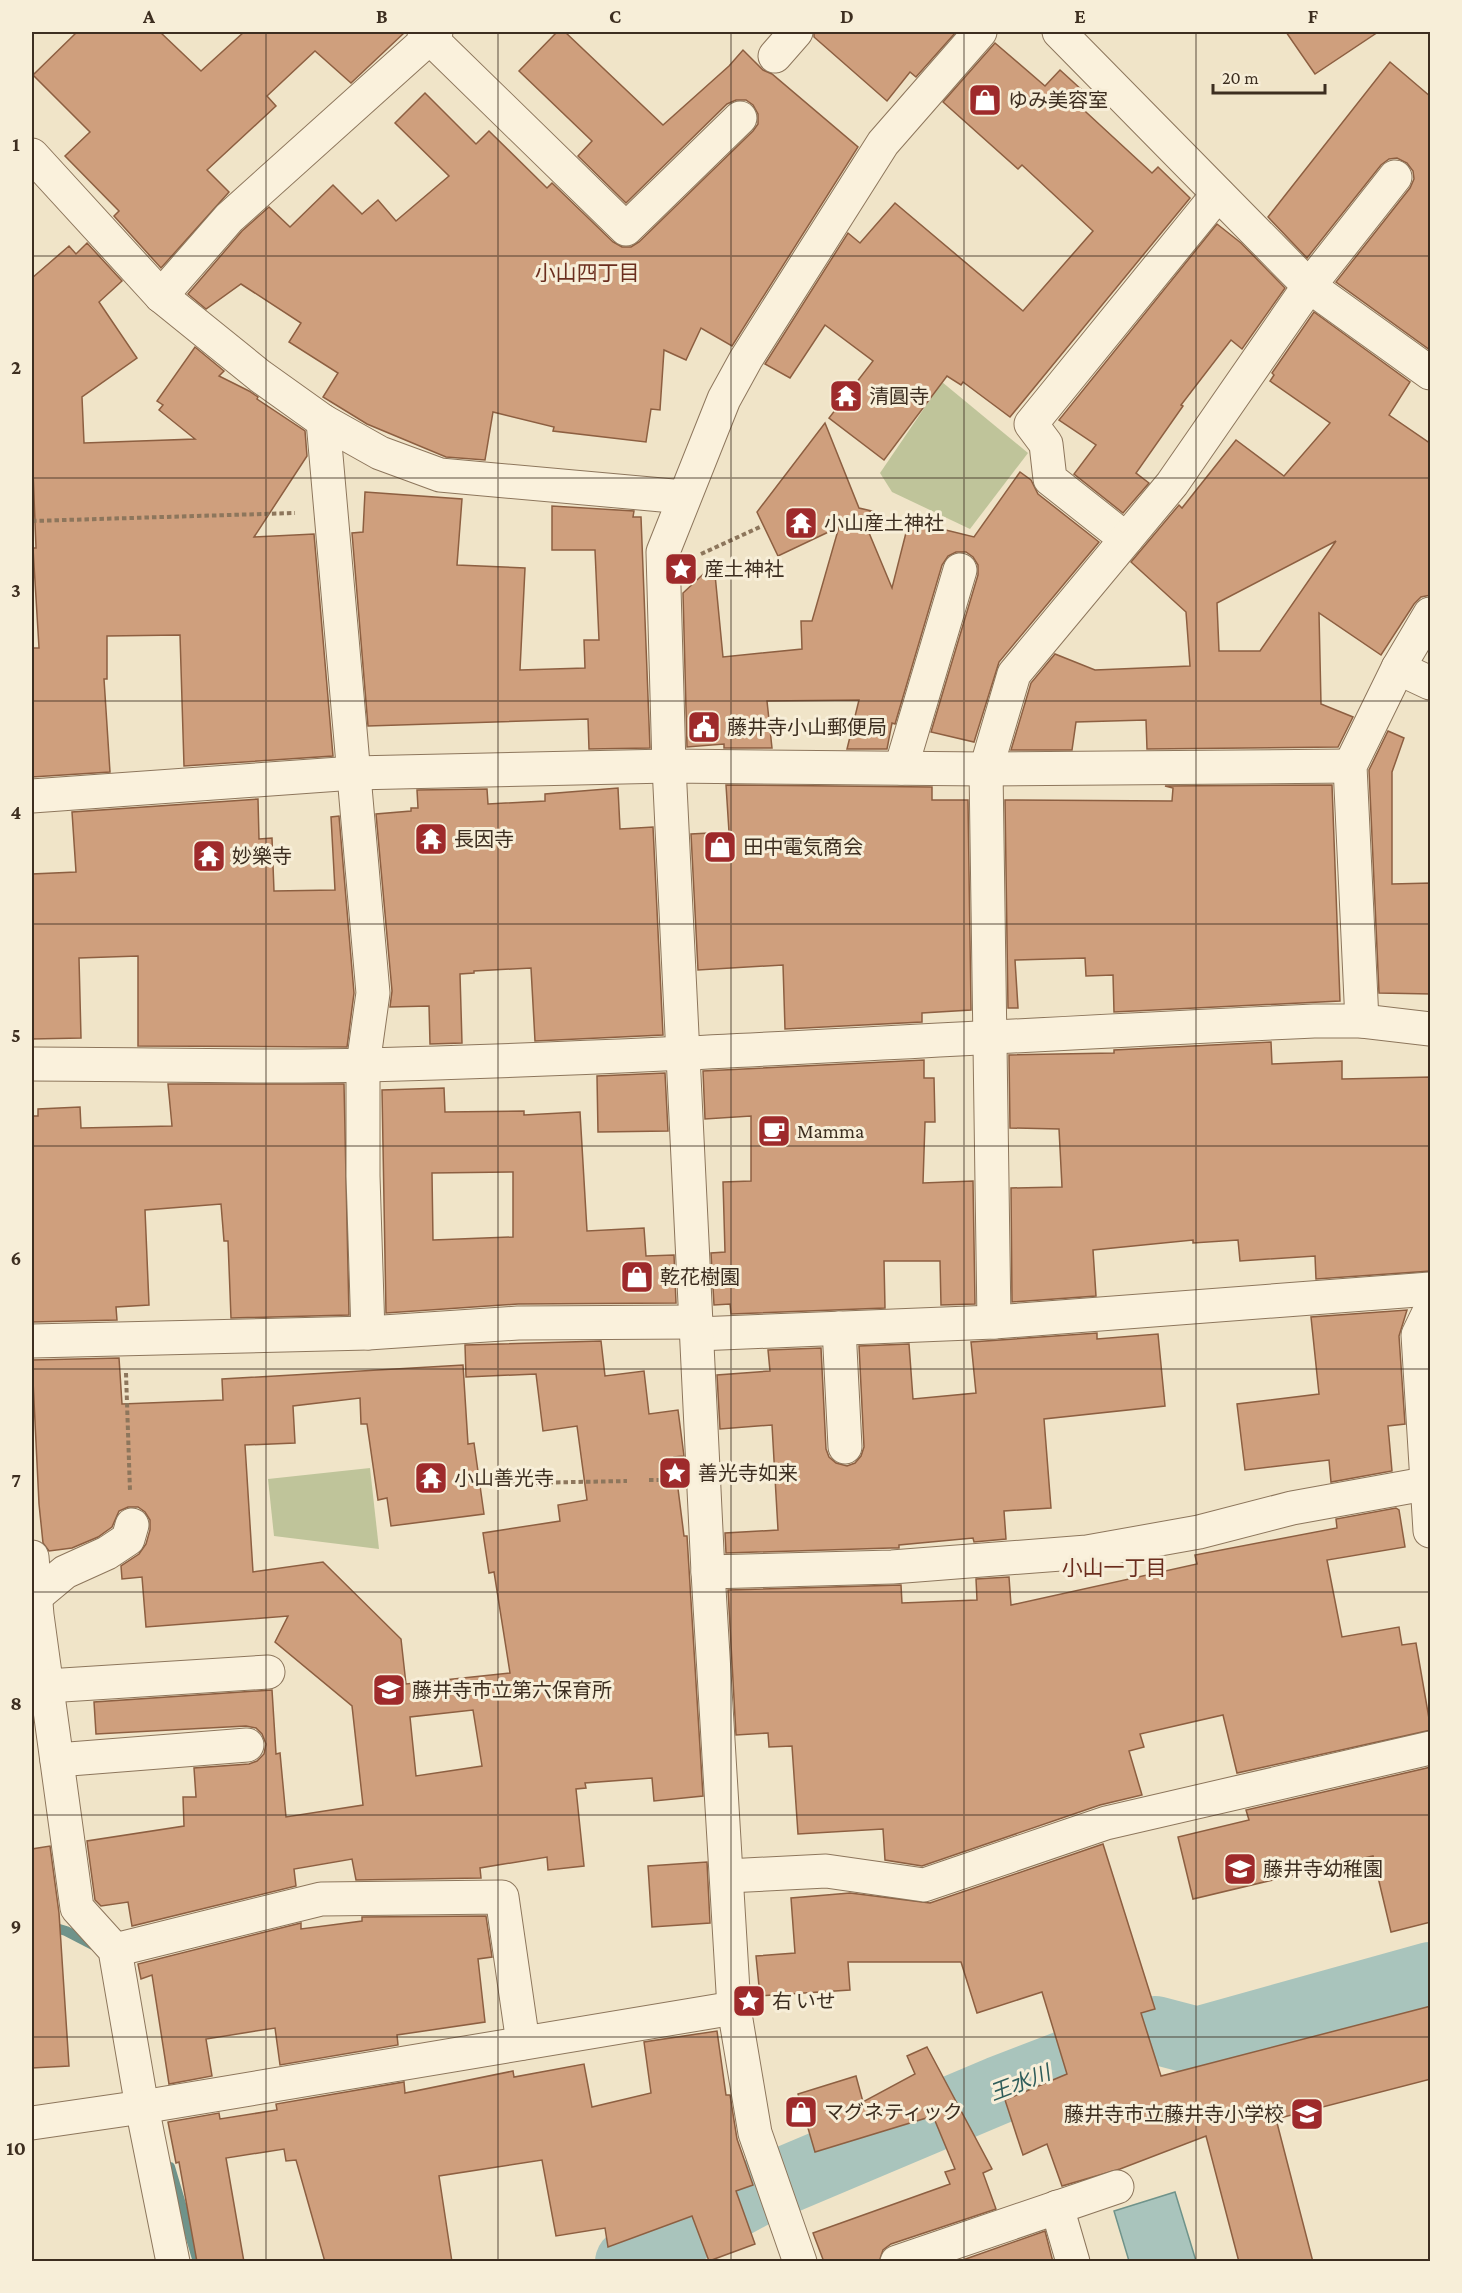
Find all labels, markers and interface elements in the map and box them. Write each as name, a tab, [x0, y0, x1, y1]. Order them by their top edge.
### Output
text: A	[142, 5, 156, 27]
text: B	[376, 5, 388, 27]
text: C	[609, 5, 621, 27]
text: D	[840, 5, 854, 27]
text: E	[1074, 5, 1086, 27]
text: F	[1308, 5, 1319, 27]
scale bar	[1213, 57, 1326, 95]
text: 20 m	[1222, 68, 1259, 88]
shop icon: ゆみ美容室	[967, 82, 1003, 118]
place label: ゆみ美容室	[1008, 89, 1108, 111]
text: 1	[12, 133, 20, 155]
district label: 小山四丁目	[535, 261, 640, 285]
text: 2	[11, 356, 21, 378]
temple icon: 清圓寺	[828, 378, 864, 414]
place label: 清圓寺	[869, 385, 929, 407]
temple icon: 小山産土神社	[783, 505, 819, 541]
place label: 小山産土神社	[824, 512, 944, 534]
place icon: 産土神社	[663, 551, 699, 587]
place label: 産土神社	[704, 558, 784, 580]
text: 3	[11, 579, 21, 601]
public building icon: 藤井寺小山郵便局	[686, 709, 722, 745]
place label: 藤井寺小山郵便局	[727, 716, 887, 738]
text: 4	[11, 801, 22, 823]
temple icon: 長因寺	[413, 821, 449, 857]
place label: 長因寺	[454, 828, 514, 850]
shop icon: 田中電気商会	[702, 829, 738, 865]
place label: 田中電気商会	[743, 836, 863, 858]
temple icon: 妙樂寺	[191, 838, 227, 874]
place label: 妙樂寺	[232, 845, 292, 867]
text: 5	[11, 1024, 21, 1046]
cafe icon: Mamma	[756, 1113, 792, 1149]
place label: Mamma	[797, 1120, 864, 1142]
text: 6	[11, 1247, 21, 1269]
shop icon: 乾花樹園	[619, 1259, 655, 1295]
place label: 乾花樹園	[660, 1266, 740, 1288]
place icon: 善光寺如来	[657, 1455, 693, 1491]
temple icon: 小山善光寺	[413, 1460, 449, 1496]
place label: 善光寺如来	[698, 1462, 798, 1484]
place label: 小山善光寺	[454, 1467, 554, 1489]
text: 7	[11, 1469, 21, 1491]
district label: 小山一丁目	[1062, 1556, 1167, 1580]
school or university icon: 藤井寺市立第六保育所	[371, 1672, 407, 1708]
place label: 藤井寺市立第六保育所	[412, 1679, 612, 1701]
text: 8	[10, 1692, 22, 1714]
school or university icon: 藤井寺幼稚園	[1222, 1851, 1258, 1887]
place label: 藤井寺幼稚園	[1263, 1858, 1383, 1880]
text: 9	[11, 1915, 21, 1937]
place icon: 右 いせ	[731, 1983, 767, 2019]
place label: 右 いせ	[772, 1990, 836, 2012]
water label: 王水川	[986, 2060, 1056, 2105]
shop icon: マグネティック	[783, 2094, 819, 2130]
school or university icon: 藤井寺市立藤井寺小学校	[1289, 2096, 1325, 2132]
place label: マグネティック	[824, 2101, 963, 2123]
place label: 藤井寺市立藤井寺小学校	[1064, 2103, 1284, 2125]
text: 10	[6, 2137, 26, 2159]

